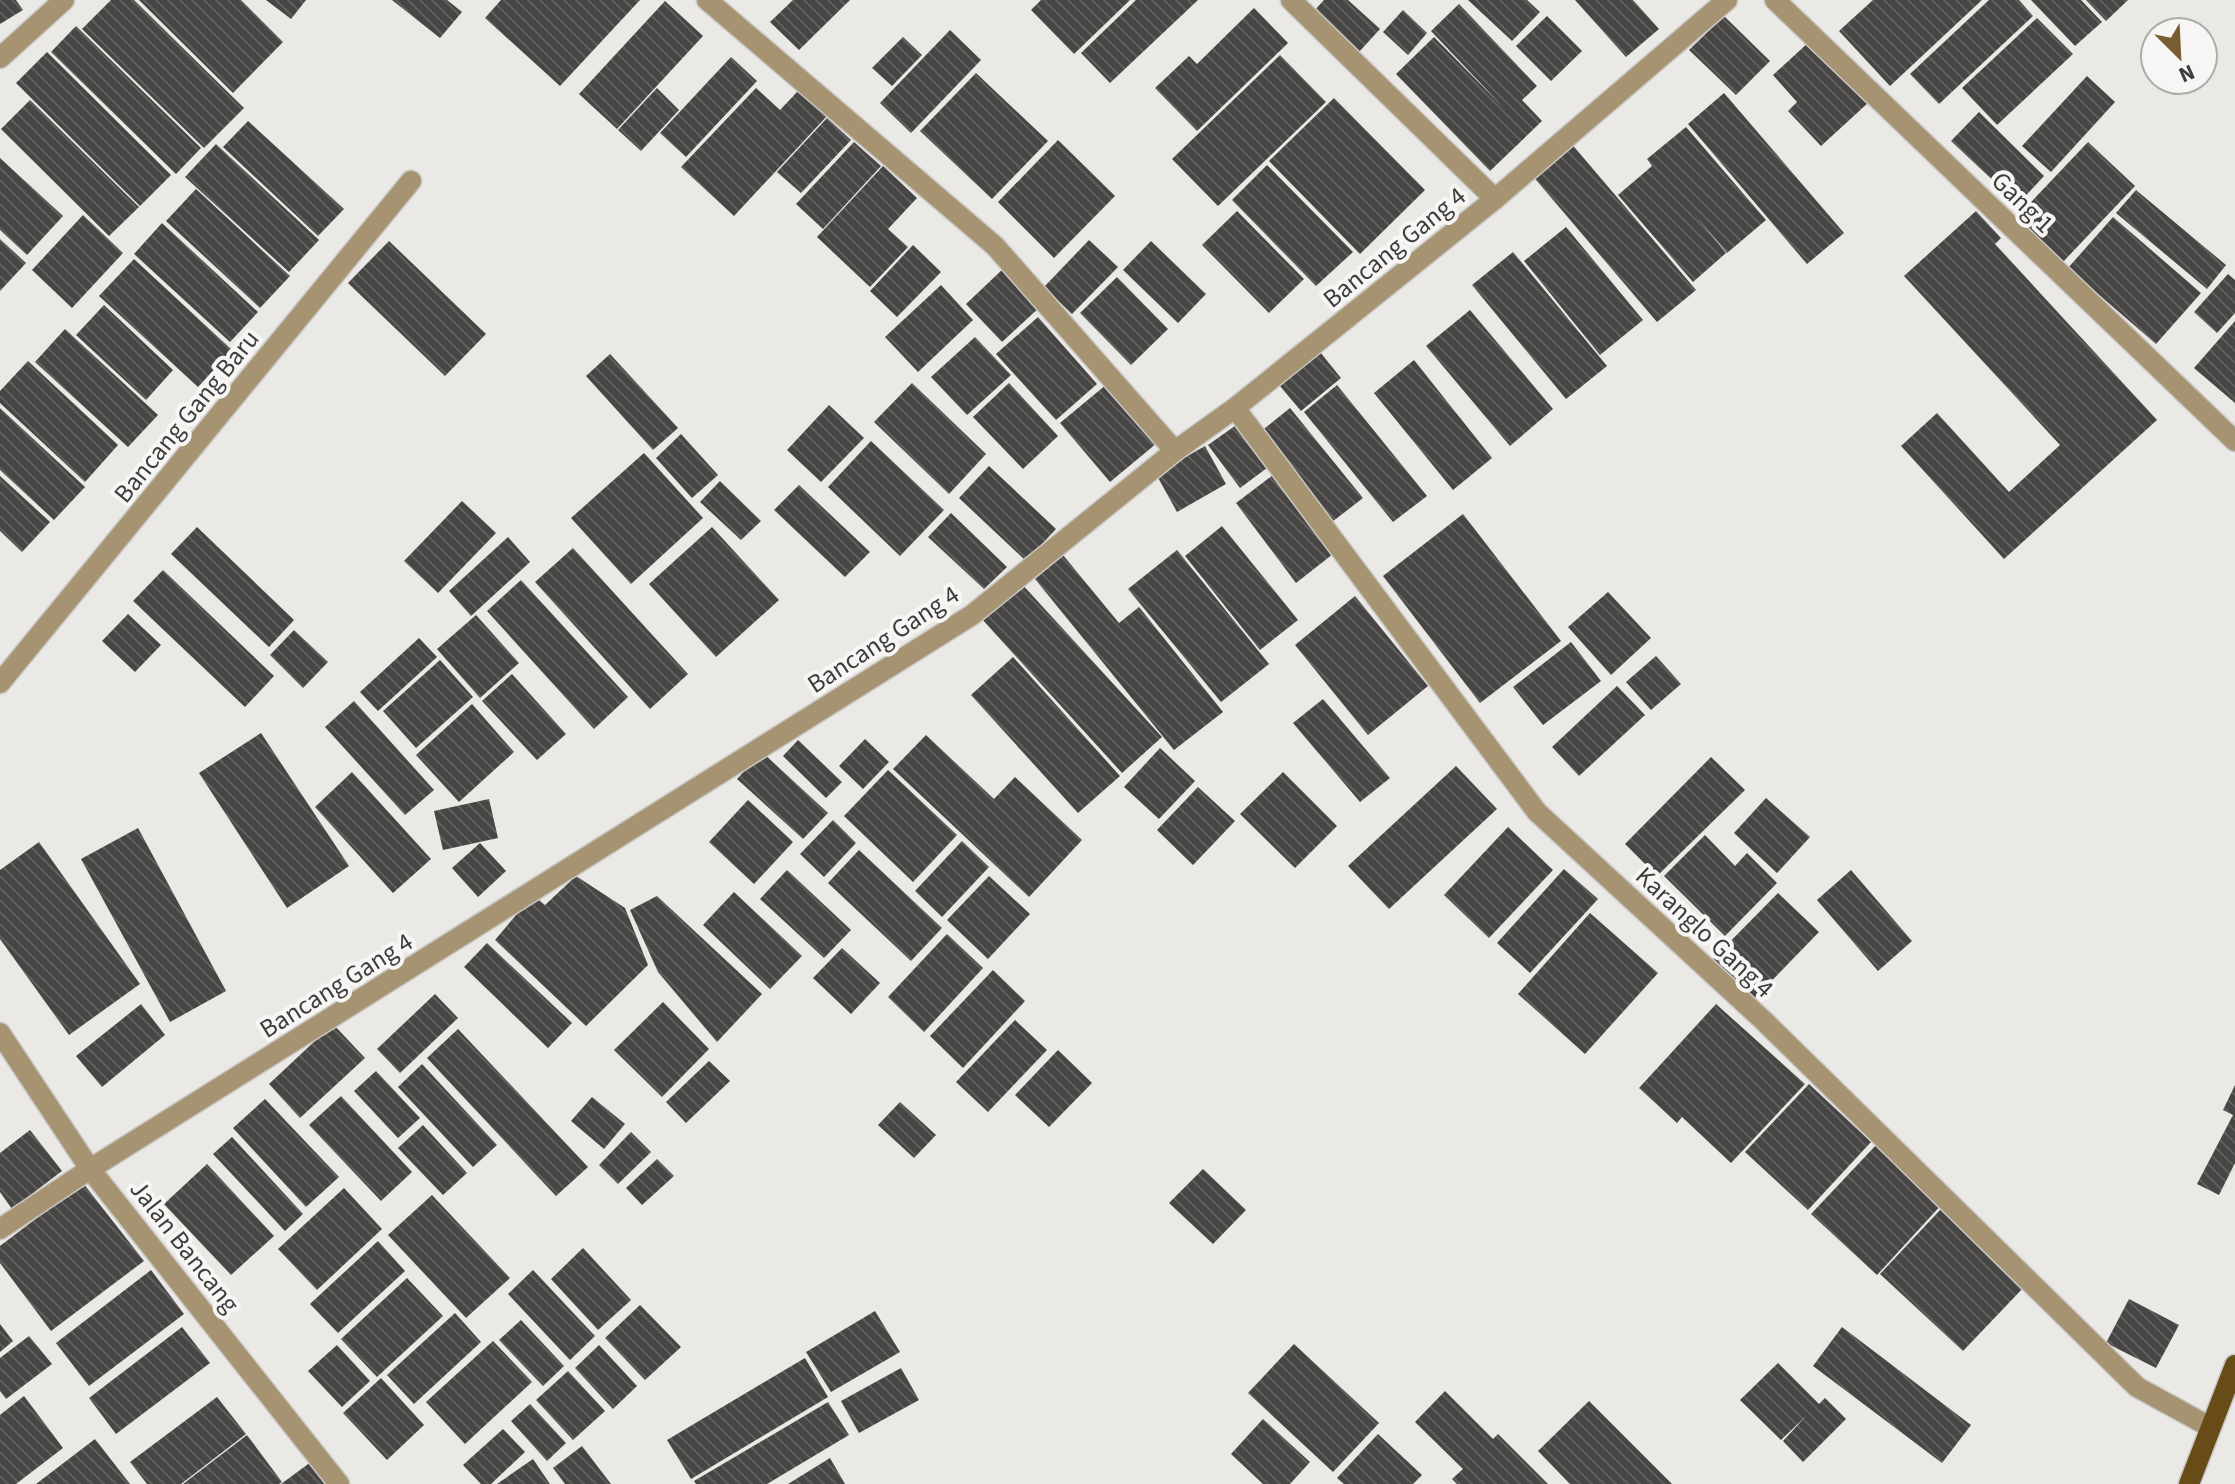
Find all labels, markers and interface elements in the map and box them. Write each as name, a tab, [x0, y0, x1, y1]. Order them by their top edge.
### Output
north arrow	[2139, 16, 2219, 96]
text: N	[2174, 56, 2200, 91]
street label: Gang 1	[1983, 163, 2062, 242]
street label: Bancang Gang 4	[1315, 178, 1474, 317]
street label: Bancang Gang Baru	[105, 322, 268, 511]
street label: Bancang Gang 4	[800, 576, 967, 702]
street label: Karanglo Gang 4	[1627, 858, 1782, 1006]
street label: Bancang Gang 4	[252, 923, 420, 1047]
street label: Jalan Bancang	[121, 1172, 248, 1320]

